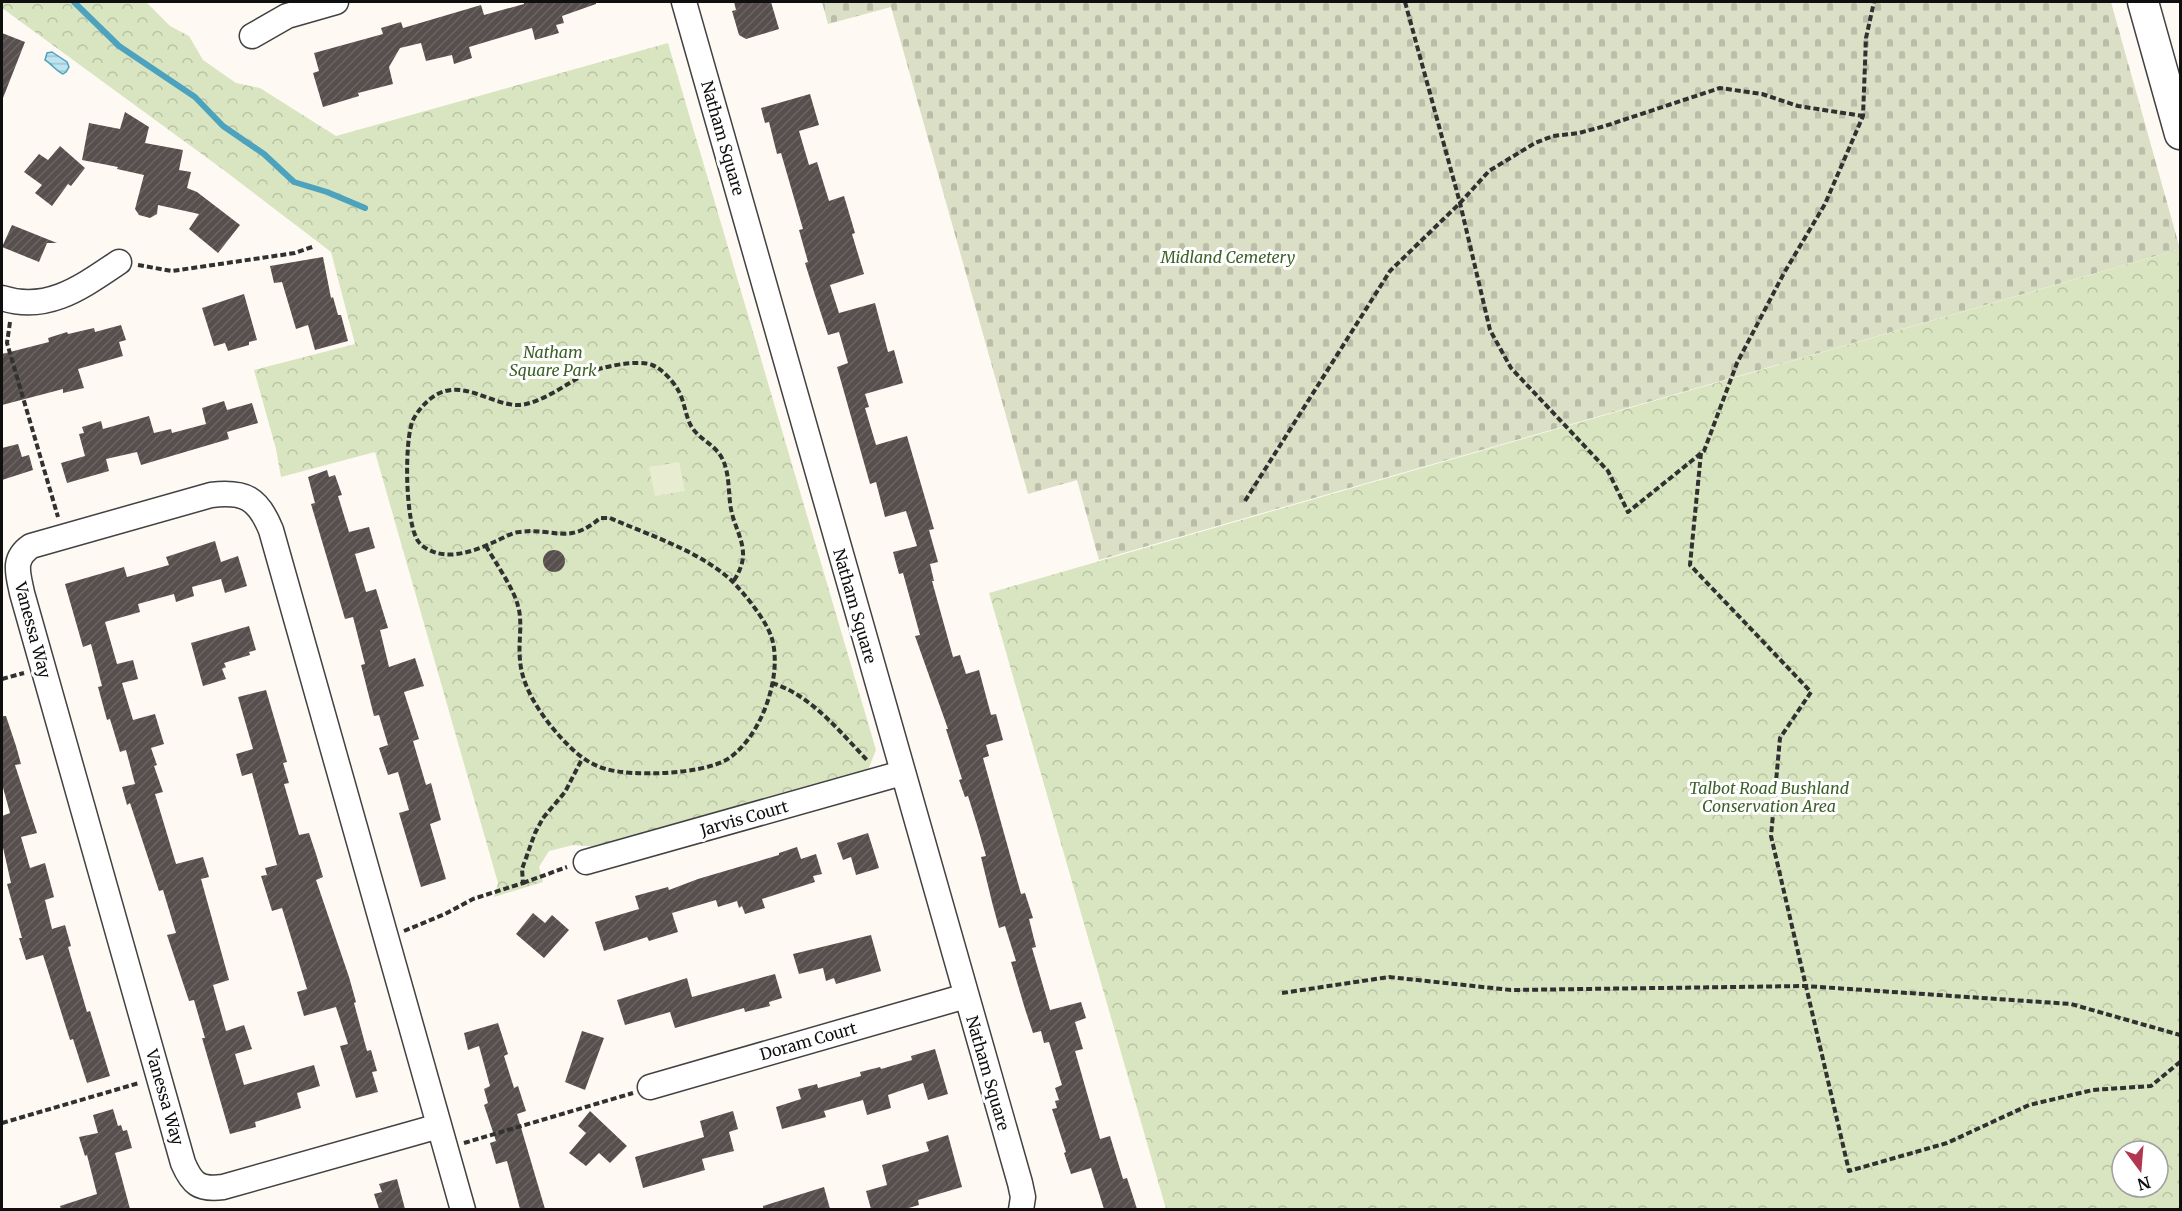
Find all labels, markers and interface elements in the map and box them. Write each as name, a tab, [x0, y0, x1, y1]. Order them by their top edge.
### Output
street label: Natham Square	[697, 78, 749, 198]
park label: Midland Cemetery	[1160, 247, 1296, 267]
park label: Natham Square Park	[509, 342, 597, 380]
street label: Natham Square	[829, 546, 881, 666]
street label: Vanessa Way	[10, 579, 56, 681]
park label: Talbot Road Bushland Conservation Area	[1689, 778, 1850, 816]
street label: Jarvis Court	[697, 796, 791, 840]
street label: Natham Square	[962, 1013, 1014, 1133]
street label: Doram Court	[757, 1017, 859, 1064]
street label: Vanessa Way	[142, 1046, 188, 1148]
north arrow	[2110, 1139, 2170, 1199]
text: N	[2135, 1172, 2153, 1195]

